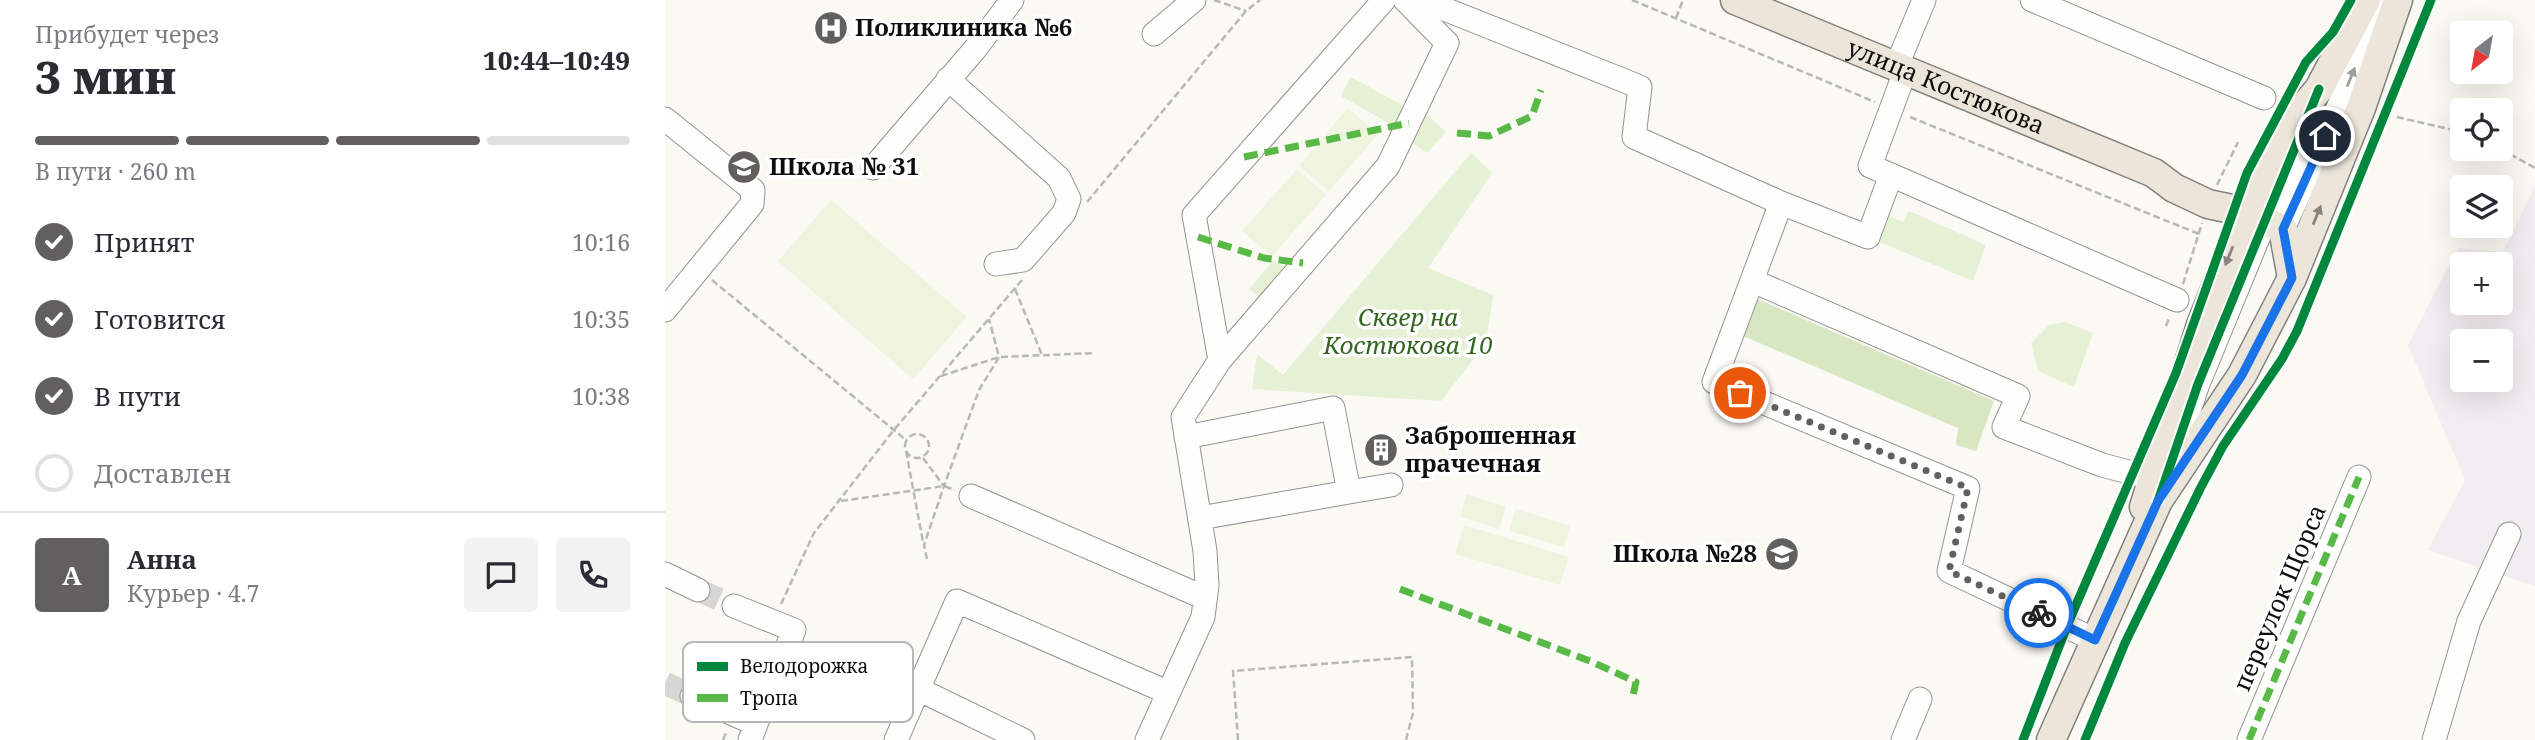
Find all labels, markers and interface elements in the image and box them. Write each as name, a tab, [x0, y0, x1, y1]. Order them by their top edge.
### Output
hospital icon: Поликлиника №6	[812, 9, 850, 47]
place label: Поликлиника №6	[855, 10, 1072, 43]
text: Прибудет через	[35, 18, 219, 50]
north arrow	[2450, 21, 2513, 84]
map controls	[2450, 21, 2513, 392]
street label: улица Костюкова	[1843, 30, 2050, 141]
text: 10:44–10:49	[483, 42, 630, 78]
text: 3 мин	[35, 45, 176, 107]
one-way arrow	[2345, 67, 2357, 87]
button: locate	[2450, 98, 2513, 161]
pin	[2295, 106, 2355, 166]
icon: home	[2306, 117, 2344, 155]
school or university icon: Школа № 31	[725, 148, 763, 186]
place label: Школа № 31	[769, 149, 919, 182]
text: В пути · 260 m	[35, 155, 196, 187]
button: layers	[2450, 175, 2513, 238]
one-way arrow	[2312, 204, 2323, 225]
icon: check	[35, 223, 73, 261]
text: Принят	[94, 224, 195, 260]
text: 10:16	[572, 226, 630, 258]
one-way arrow	[2223, 245, 2234, 266]
button: +	[2450, 252, 2513, 315]
icon: check	[35, 300, 73, 338]
park label: Сквер на Костюкова 10	[1322, 300, 1493, 361]
text: Готовится	[94, 301, 226, 337]
text: 10:35	[572, 303, 630, 335]
button: −	[2450, 329, 2513, 392]
pin	[1710, 363, 1770, 423]
icon: bag	[1721, 374, 1759, 412]
icon: check	[35, 377, 73, 415]
text: В пути	[94, 378, 181, 414]
text: 10:38	[572, 380, 630, 412]
place label: Заброшенная прачечная	[1405, 418, 1577, 479]
building icon: Заброшенная прачечная	[1362, 431, 1400, 469]
text: Доставлен	[94, 455, 231, 491]
street label: переулок Щорса	[2224, 499, 2333, 696]
school or university icon: Школа №28	[1763, 535, 1801, 573]
place label: Школа №28	[1613, 536, 1757, 569]
button: chat	[464, 538, 538, 612]
button: phone	[556, 538, 630, 612]
text: Анна	[127, 541, 197, 577]
text: А	[62, 557, 82, 593]
text: Курьер · 4.7	[127, 577, 259, 609]
courier	[2004, 578, 2074, 648]
icon: bike	[2020, 594, 2058, 632]
legend	[683, 642, 913, 722]
text: Велодорожка	[740, 653, 868, 679]
text: Тропа	[740, 685, 798, 711]

